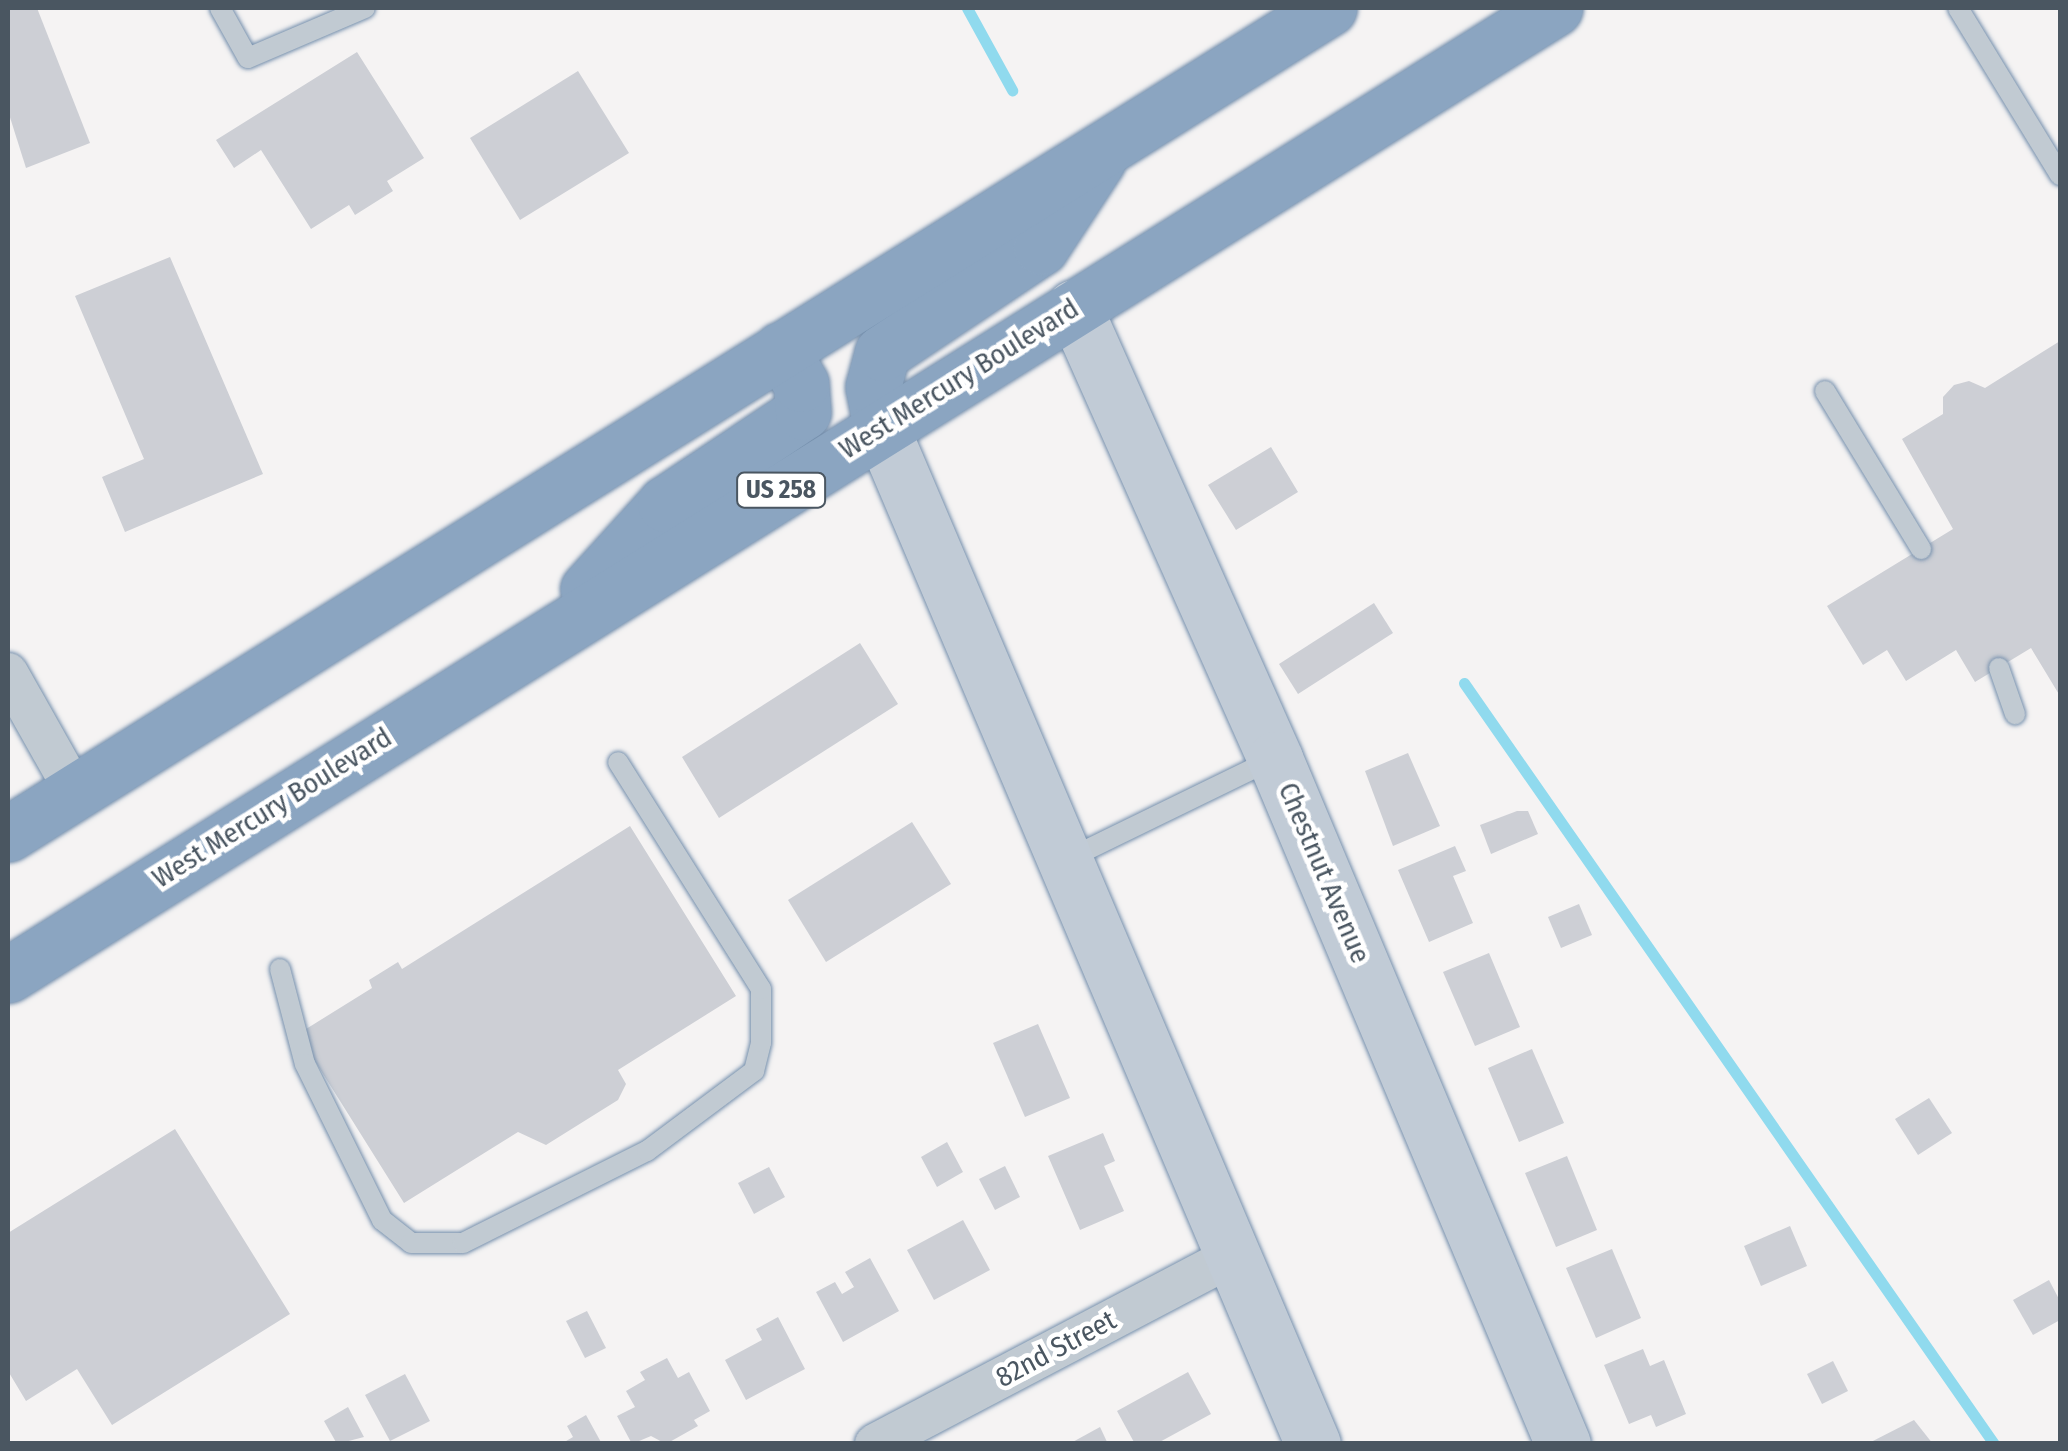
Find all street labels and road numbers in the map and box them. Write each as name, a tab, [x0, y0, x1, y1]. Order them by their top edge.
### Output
street label: West Mercury Boulevard	[833, 292, 1085, 466]
road number: US 258	[736, 470, 826, 510]
street label: West Mercury Boulevard	[146, 721, 398, 895]
street label: Chestnut Avenue	[1271, 778, 1377, 968]
street label: 82nd Street	[990, 1303, 1122, 1395]

